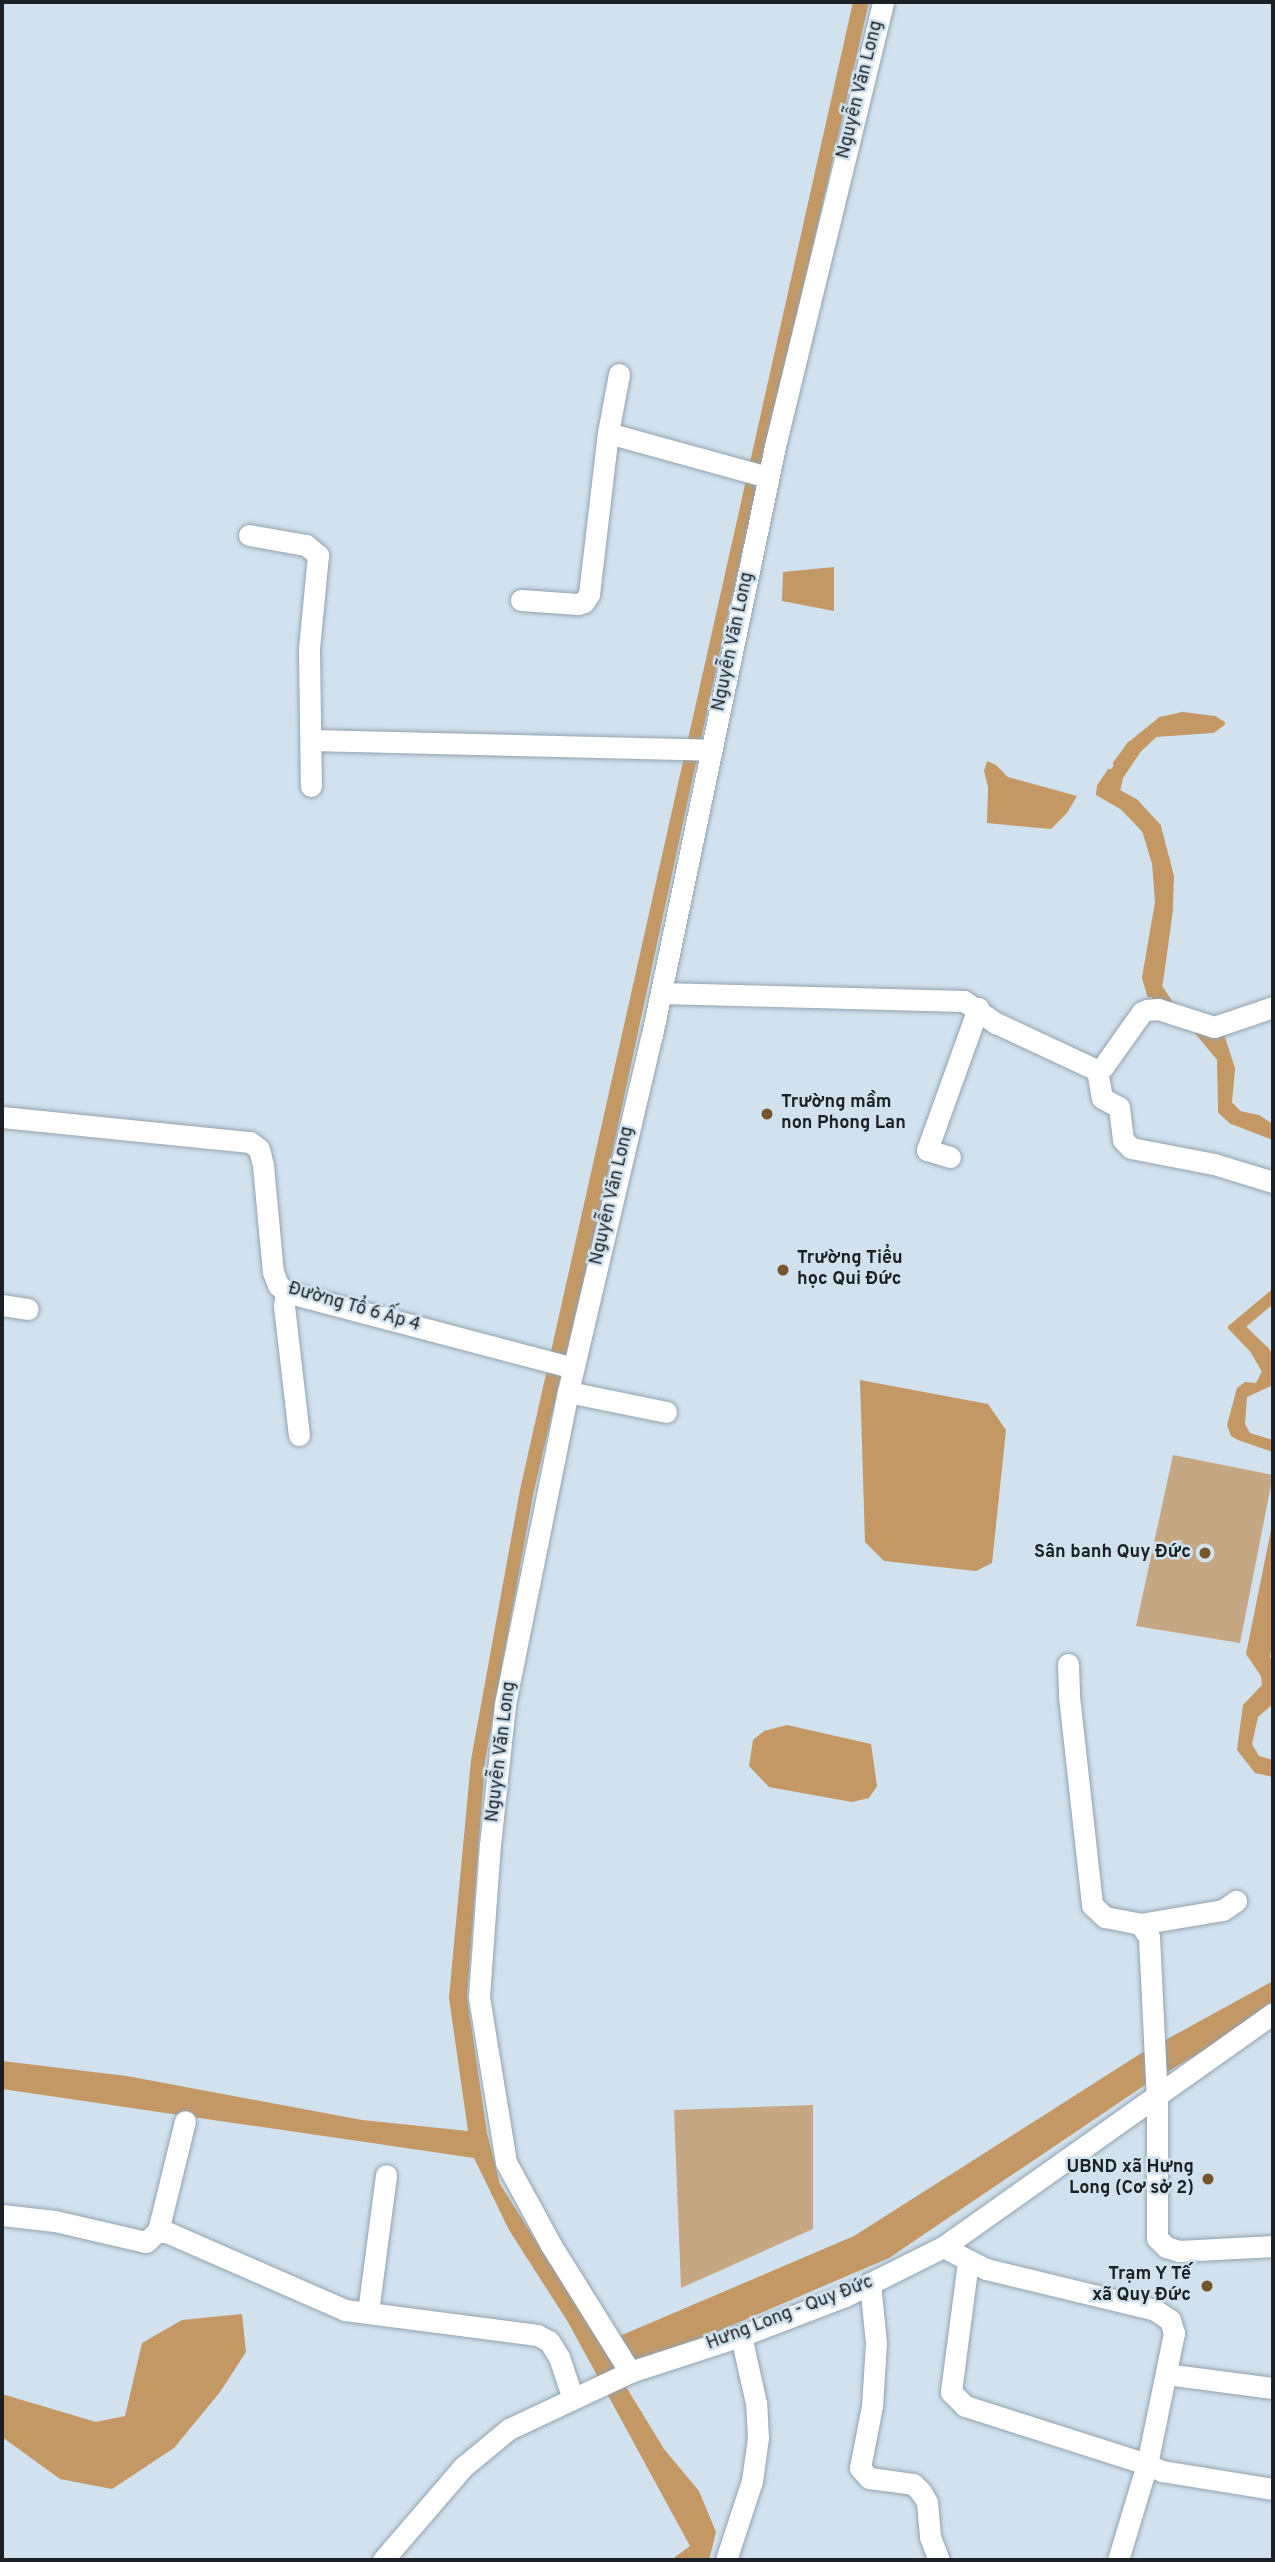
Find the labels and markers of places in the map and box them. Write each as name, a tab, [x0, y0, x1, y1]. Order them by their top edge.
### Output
place label: Trường mầm non Phong Lan	[781, 1093, 906, 1136]
marker: Trường mầm non Phong Lan	[759, 1106, 775, 1122]
place label: Trường Tiểu học Qui Đức	[797, 1249, 903, 1292]
marker: Trường Tiểu học Qui Đức	[775, 1262, 791, 1278]
place label: Sân banh Quy Đức	[1034, 1542, 1191, 1564]
marker: Sân banh Quy Đức	[1197, 1545, 1213, 1561]
place label: UBND xã Hưng Long (Cơ sở 2)	[1066, 2158, 1194, 2200]
marker: UBND xã Hưng Long (Cơ sở 2)	[1200, 2171, 1216, 2187]
place label: Trạm Y Tế xã Quy Đức	[1092, 2265, 1191, 2308]
marker: Trạm Y Tế xã Quy Đức	[1197, 2276, 1217, 2296]

